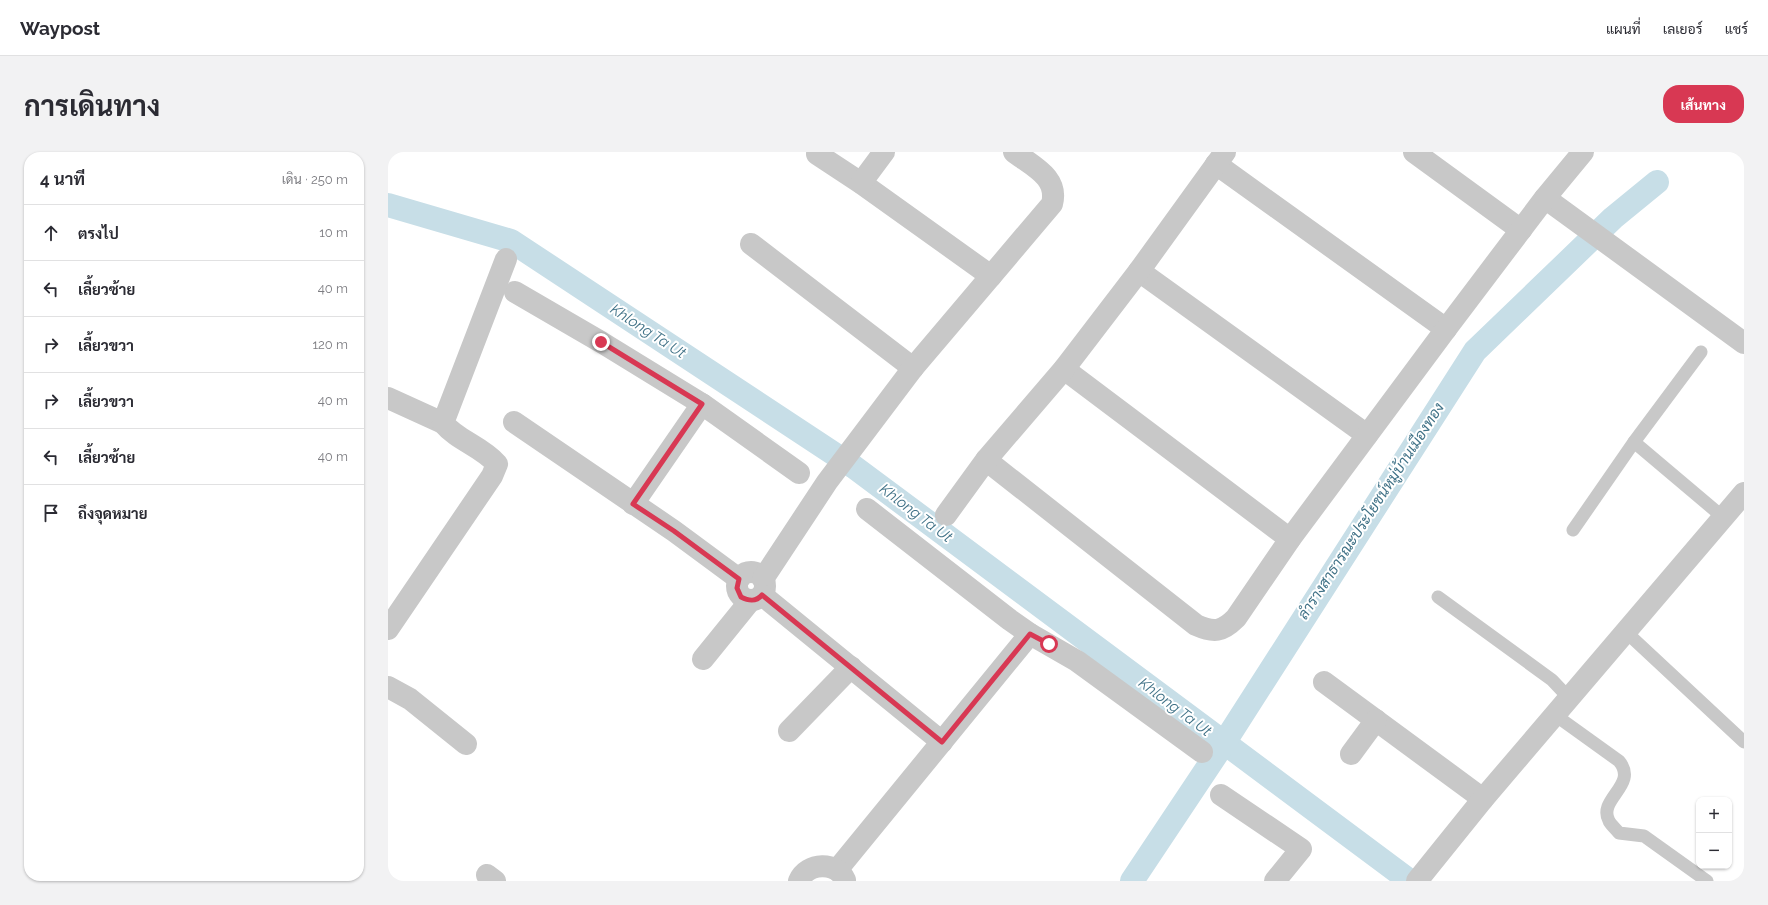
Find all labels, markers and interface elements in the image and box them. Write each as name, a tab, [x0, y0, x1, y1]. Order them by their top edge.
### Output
text: Waypost	[20, 17, 100, 39]
text: แผนที่	[1606, 21, 1641, 37]
text: เลเยอร์	[1663, 21, 1703, 37]
text: แชร์	[1725, 21, 1748, 37]
button: เส้นทาง	[1663, 85, 1744, 123]
text: การเดินทาง	[24, 90, 160, 123]
text: 4 นาที	[40, 169, 85, 189]
text: เดิน · 250 m	[282, 172, 348, 187]
icon: ahead	[40, 222, 62, 244]
text: ตรงไป	[78, 225, 119, 243]
text: 10 m	[319, 225, 348, 240]
icon: left	[40, 278, 62, 300]
text: เลี้ยวซ้าย	[78, 281, 135, 299]
text: 40 m	[318, 281, 348, 296]
water label: Khlong Ta Ut	[607, 300, 689, 362]
route end	[592, 333, 610, 351]
icon: right	[40, 334, 62, 356]
text: เลี้ยวขวา	[78, 337, 134, 355]
text: 120 m	[312, 337, 348, 352]
icon: right	[40, 390, 62, 412]
text: เลี้ยวขวา	[78, 393, 134, 411]
text: 40 m	[318, 393, 348, 408]
water label: ลำรางสาธารณะประโยชน์หมู่บ้านเมืองทอง	[1293, 399, 1449, 623]
icon: left	[40, 446, 62, 468]
text: เลี้ยวซ้าย	[78, 449, 135, 467]
text: 40 m	[318, 449, 348, 464]
water label: Khlong Ta Ut	[876, 480, 956, 546]
icon: arrive	[40, 502, 62, 524]
text: ถึงจุดหมาย	[78, 505, 148, 523]
route start	[1040, 635, 1058, 653]
water label: Khlong Ta Ut	[1135, 674, 1215, 740]
map controls	[1696, 797, 1732, 869]
button: +	[1696, 797, 1732, 833]
button: −	[1696, 833, 1732, 869]

